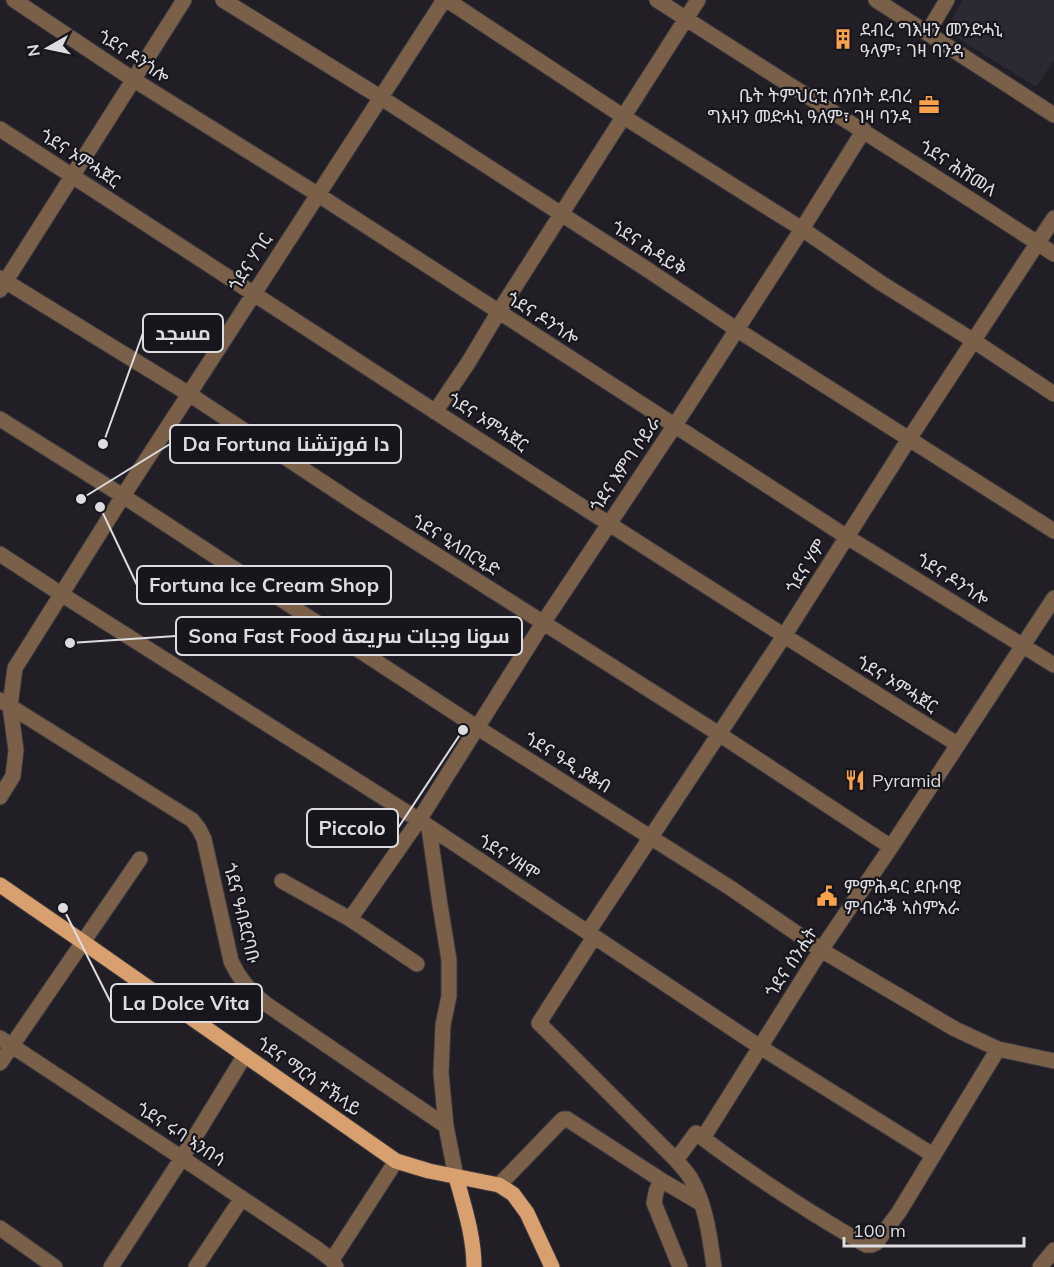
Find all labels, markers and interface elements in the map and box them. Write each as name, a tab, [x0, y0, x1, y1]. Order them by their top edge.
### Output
north arrow	[18, 18, 78, 78]
place label: ደብረ ግእዛን መንድሓኒ ዓላም፣ ገዛ ባንዳ	[860, 18, 1003, 62]
street label: ጎደና ዶንጎሎ	[93, 24, 175, 88]
building icon: ደብረ ግእዛን መንድሓኒ ዓላም፣ ገዛ ባንዳ	[831, 27, 855, 51]
text: N	[22, 43, 44, 58]
place label: ቤት ትምህርቲ ሰንበት ደብረ ግእዛን መድሓኒ ዓለም፣ ገዛ ባንዳ	[708, 84, 912, 128]
office icon: ቤት ትምህርቲ ሰንበት ደብረ ግእዛን መድሓኒ ዓለም፣ ገዛ ባንዳ	[917, 93, 941, 117]
street label: ጎደና ኦምሓጀር	[35, 123, 125, 193]
street label: ጎደና ሕሽመለ	[915, 135, 1001, 202]
street label: ጎደና ሕዳይቅ	[607, 215, 691, 281]
street label: ጎደና ሃገር	[223, 229, 277, 295]
street label: ጎደና ዶንጎሎ	[502, 287, 584, 350]
callout: مسجد	[143, 314, 223, 352]
text: مسجد	[155, 320, 211, 345]
street label: ጎደና ኦምሓጀር	[443, 387, 533, 457]
street label: ጎደና እምባ ሶይራ	[585, 412, 665, 516]
callout: Da Fortuna دا فورتشنا	[170, 425, 401, 463]
text: Da Fortuna دا فورتشنا	[183, 431, 389, 456]
street label: ጎደና ዒላበርዒድ	[407, 509, 505, 581]
street label: ጎደና ሃም	[780, 534, 832, 597]
street label: ጎደና ዶንጎሎ	[912, 548, 994, 611]
callout: Fortuna Ice Cream Shop	[137, 566, 391, 604]
text: Fortuna Ice Cream Shop	[149, 572, 379, 597]
callout: Sona Fast Food سونا وجبات سريعة	[176, 617, 522, 655]
text: Sona Fast Food سونا وجبات سريعة	[188, 623, 510, 648]
street label: ጎደና ኦምሓጀር	[852, 650, 942, 718]
street label: ጎደና ዓዲ ያቆብ	[520, 726, 616, 798]
restaurant icon: Pyramid	[843, 768, 867, 792]
place label: Pyramid	[872, 769, 941, 792]
callout: Piccolo	[307, 809, 398, 847]
text: Piccolo	[318, 815, 386, 840]
street label: ጎደና ሃዘሞ	[474, 829, 545, 886]
street label: ጎደና ዓብደርባቡ	[218, 861, 266, 966]
place label: ምምሕዳር ደቡባዊ ምብራቕ ኣስምአራ	[844, 875, 961, 919]
public building icon: ምምሕዳር ደቡባዊ ምብራቕ ኣስምአራ	[815, 884, 839, 908]
street label: ጎደና ሰንሒት	[760, 922, 822, 1002]
callout: La Dolce Vita	[111, 984, 262, 1022]
text: La Dolce Vita	[122, 990, 250, 1015]
street label: ጎደና ማርሳ ተኽላይ	[252, 1031, 366, 1121]
street label: ጎደና ሩባ ኣንበሳ	[132, 1097, 230, 1171]
scale bar	[844, 1210, 1024, 1248]
text: 100 m	[853, 1219, 906, 1242]

